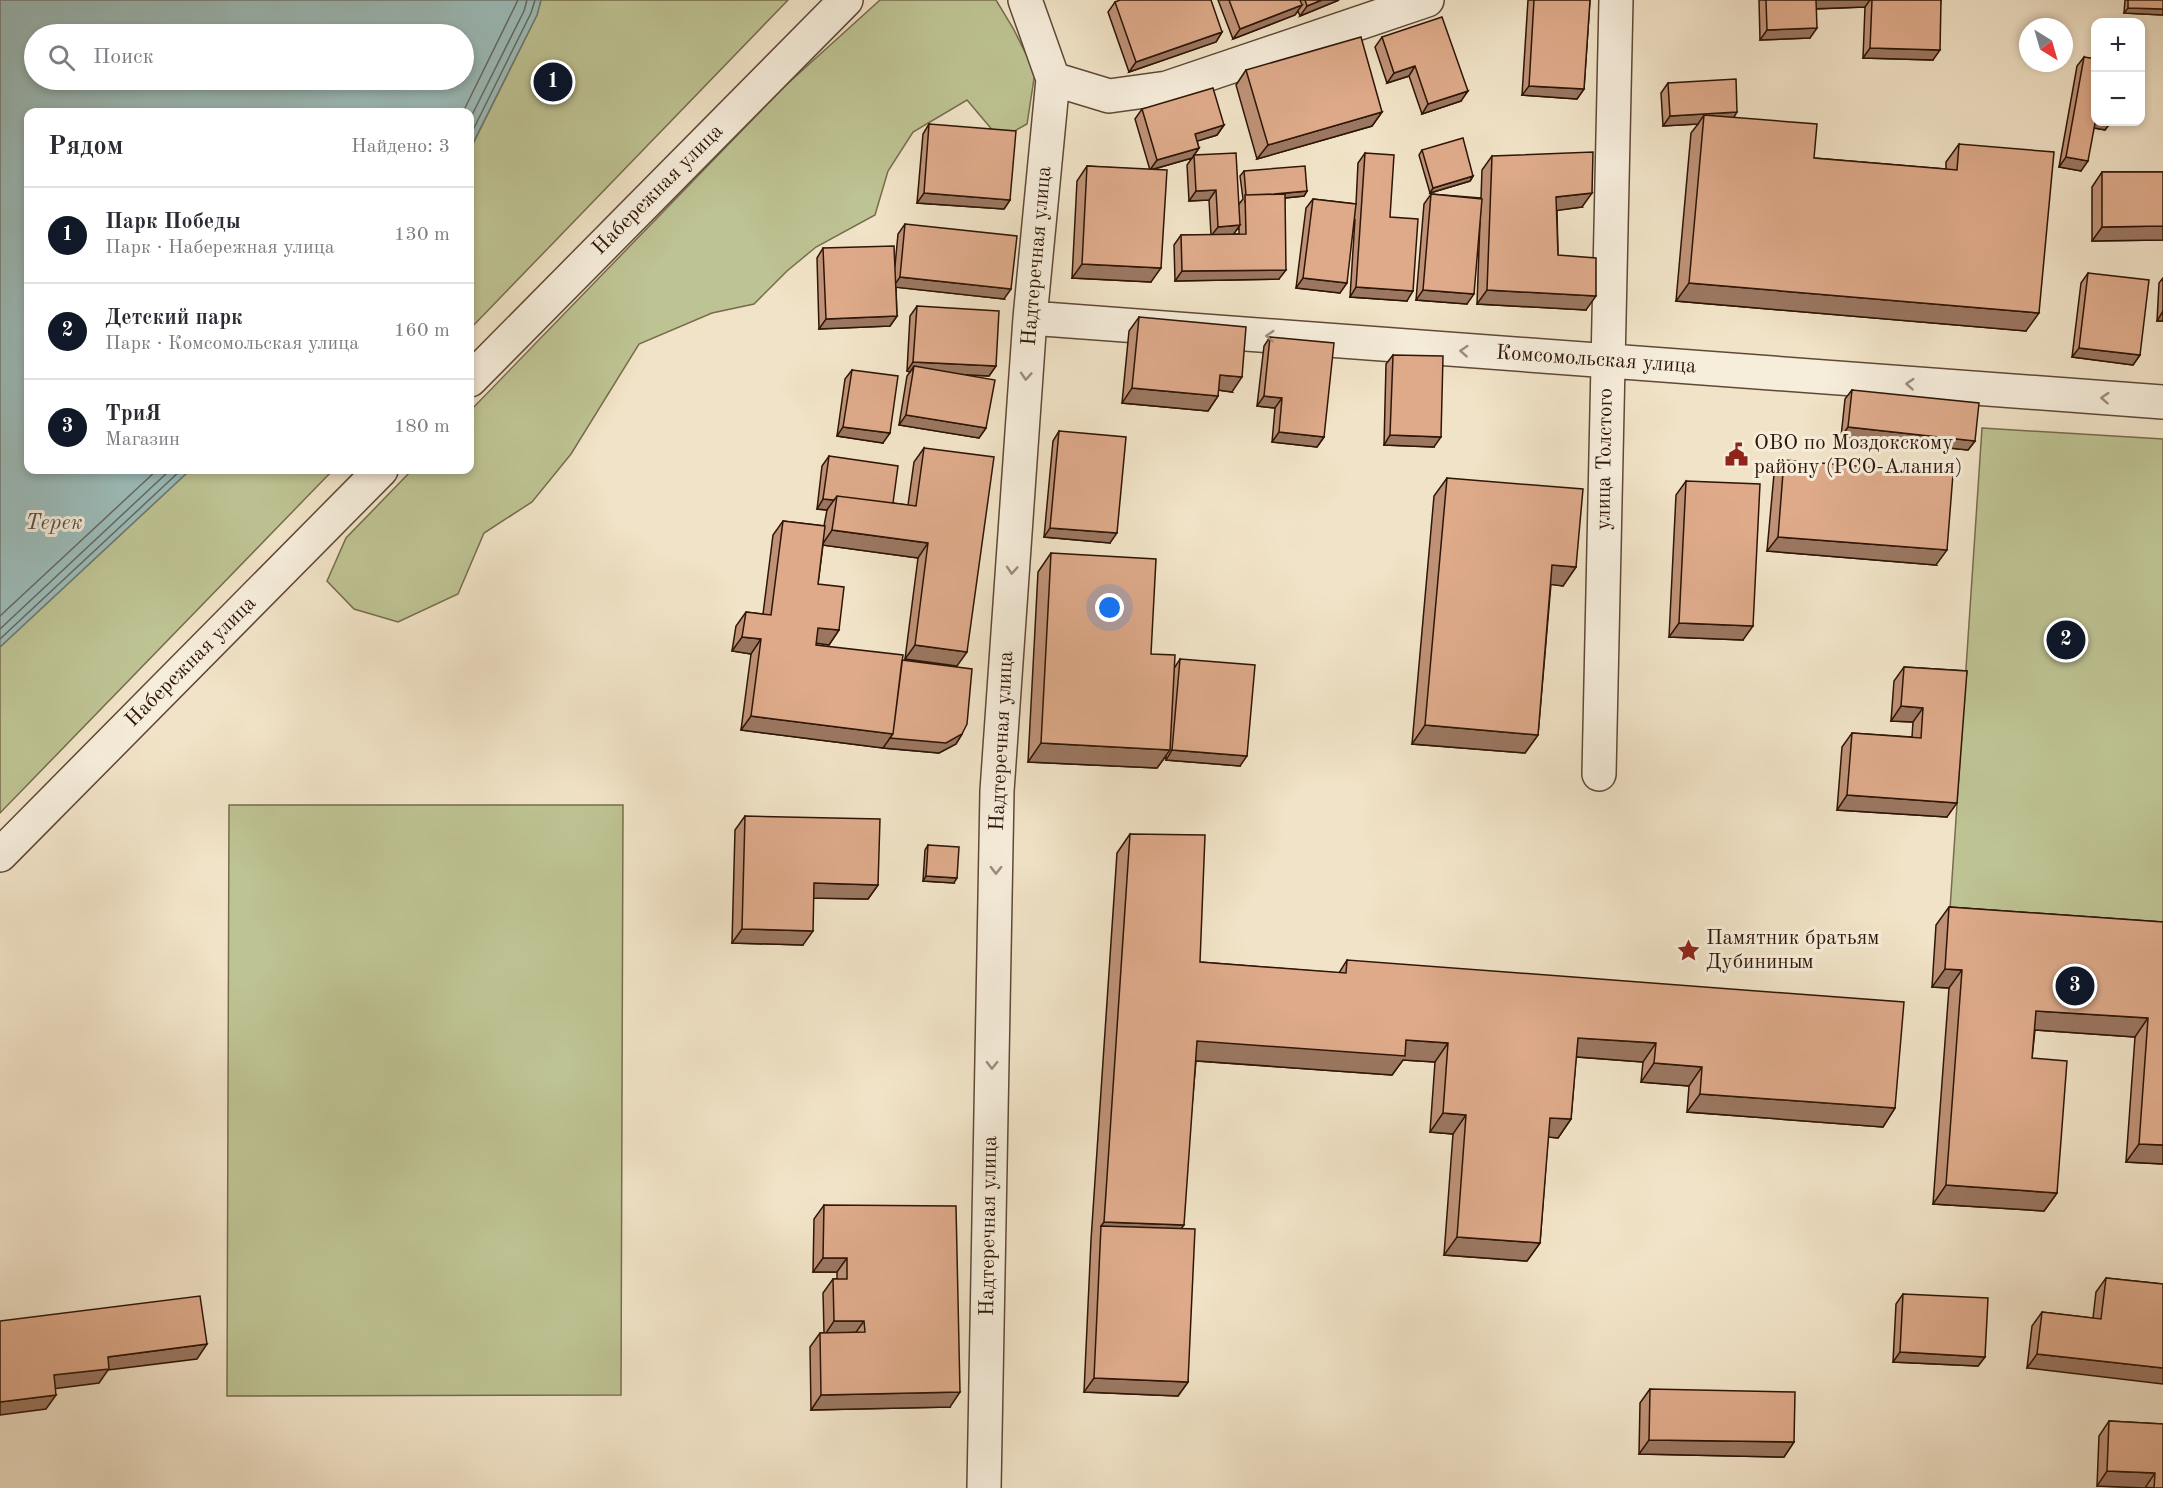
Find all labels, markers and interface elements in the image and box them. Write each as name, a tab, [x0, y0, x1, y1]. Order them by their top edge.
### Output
north arrow	[2019, 18, 2073, 72]
map controls	[2091, 18, 2145, 126]
button: +	[2091, 18, 2145, 72]
search box	[24, 24, 474, 90]
icon: search	[45, 41, 78, 74]
text: Поиск	[93, 46, 154, 68]
pin: 1	[534, 60, 572, 104]
button: −	[2091, 72, 2145, 126]
street label: Набережная улица	[589, 121, 727, 259]
text: Рядом	[48, 134, 123, 160]
text: Найдено: 3	[351, 137, 450, 157]
street label: Надтеречная улица	[1019, 165, 1055, 347]
text: Парк Победы	[105, 211, 241, 233]
text: 1	[62, 225, 73, 245]
text: 130 m	[394, 225, 450, 245]
text: Парк · Набережная улица	[105, 238, 335, 258]
text: Детский парк	[105, 307, 243, 329]
text: 2	[62, 321, 73, 341]
text: 160 m	[394, 321, 450, 341]
one-way arrow	[1265, 330, 1275, 343]
text: Парк · Комсомольская улица	[105, 334, 359, 354]
street label: Комсомольская улица	[1495, 343, 1697, 377]
one-way arrow	[1460, 344, 1469, 357]
one-way arrow	[1020, 371, 1033, 380]
one-way arrow	[1906, 378, 1915, 391]
street label: улица Толстого	[1593, 388, 1617, 530]
one-way arrow	[2100, 392, 2109, 405]
text: ТриЯ	[105, 403, 161, 425]
text: 3	[62, 417, 73, 437]
text: 180 m	[394, 417, 450, 437]
text: Магазин	[105, 430, 180, 450]
place label: ОВО по Моздокскому району (РСО-Алания)	[1754, 433, 1963, 478]
public building icon: ОВО по Моздокскому району (РСО-Алания)	[1723, 442, 1749, 468]
water label: Терек	[25, 512, 83, 534]
one-way arrow	[1006, 566, 1019, 575]
street label: Набережная улица	[122, 593, 260, 731]
your location	[1095, 593, 1124, 622]
pin: 2	[2046, 618, 2086, 662]
street label: Надтеречная улица	[987, 650, 1017, 832]
one-way arrow	[989, 865, 1002, 874]
place label: Памятник братьям Дубининым	[1706, 928, 1879, 973]
place icon: Памятник братьям Дубининым	[1675, 937, 1701, 963]
pin: 3	[2056, 964, 2094, 1008]
one-way arrow	[986, 1060, 998, 1069]
street label: Надтеречная улица	[977, 1136, 1001, 1316]

